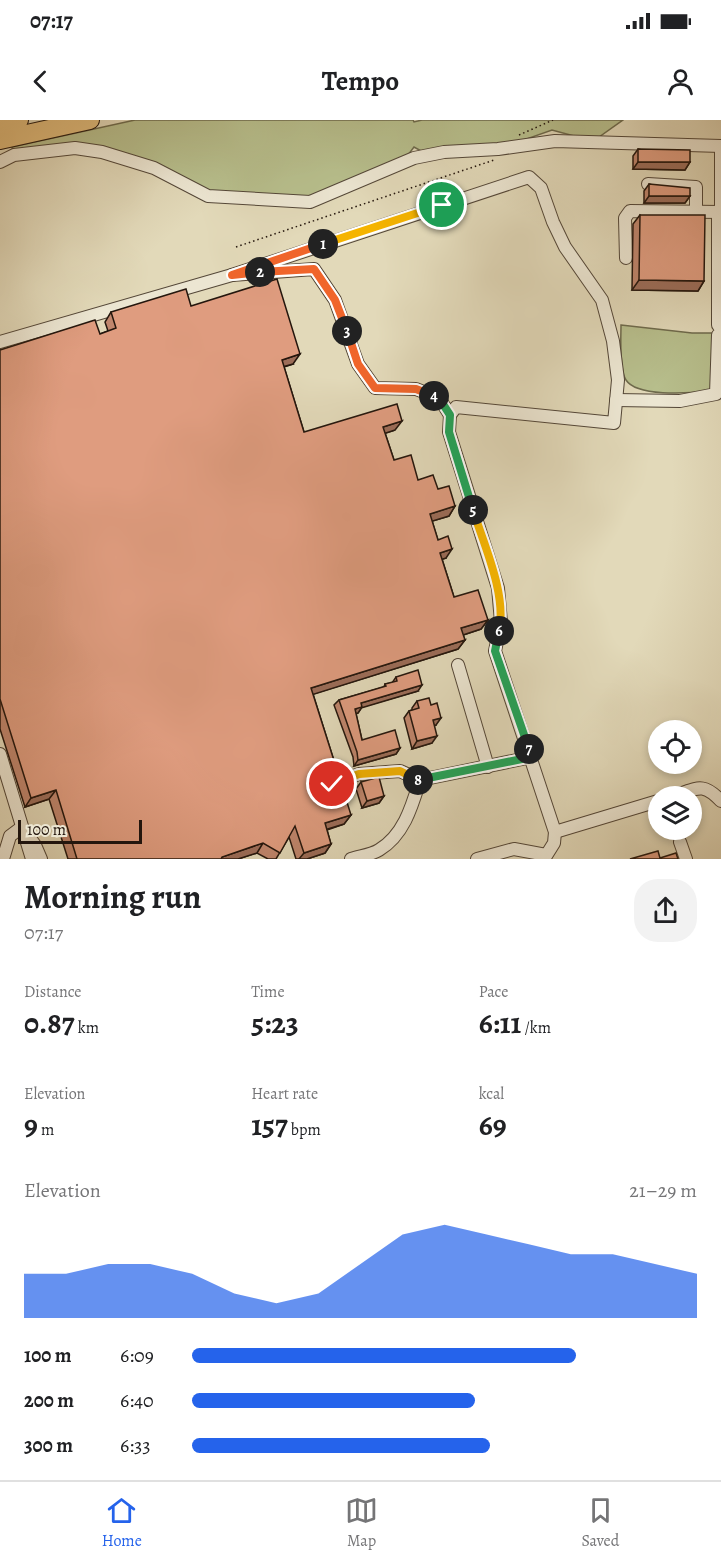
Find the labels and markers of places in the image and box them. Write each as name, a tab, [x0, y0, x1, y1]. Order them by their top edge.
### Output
pin	[416, 179, 467, 230]
pin: 1	[308, 229, 338, 259]
pin: 2	[245, 257, 275, 287]
pin: 3	[332, 316, 362, 346]
pin: 4	[419, 381, 449, 411]
pin: 5	[458, 495, 488, 525]
pin: 6	[484, 616, 514, 646]
pin: 7	[514, 734, 544, 764]
pin	[306, 758, 357, 809]
pin: 8	[403, 765, 433, 795]

